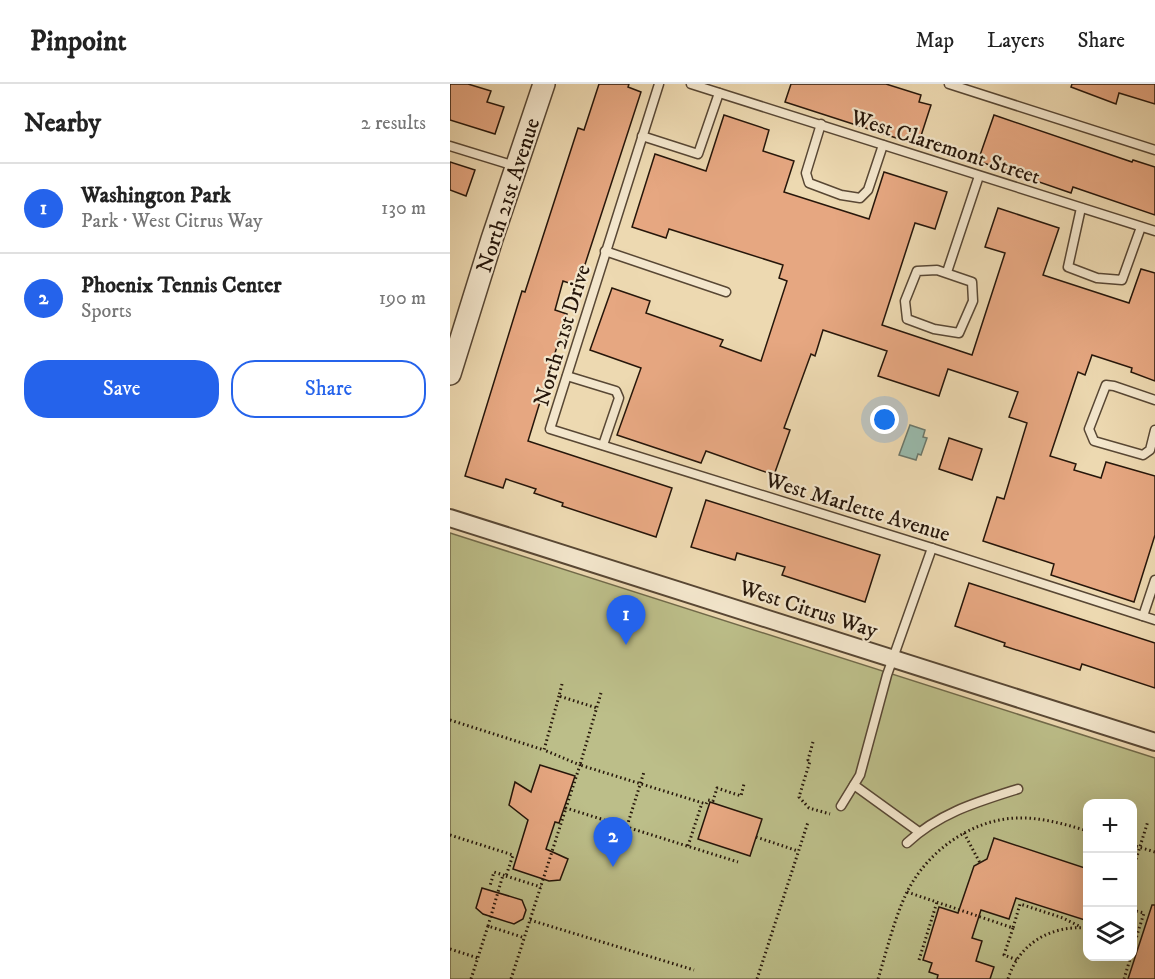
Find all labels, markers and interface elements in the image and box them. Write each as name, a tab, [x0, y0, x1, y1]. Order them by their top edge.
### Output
text: Pinpoint	[30, 24, 126, 59]
text: Map	[915, 28, 954, 54]
text: Layers	[987, 28, 1045, 54]
text: Share	[1078, 28, 1125, 54]
street label: West Claremont Street	[846, 104, 1044, 191]
text: Nearby	[24, 107, 101, 140]
text: 2 results	[361, 111, 426, 136]
street label: North 21st Avenue	[471, 115, 546, 276]
text: Washington Park	[81, 182, 231, 209]
text: 1	[40, 196, 47, 221]
text: 130 m	[381, 196, 426, 221]
text: Park · West Citrus Way	[81, 209, 263, 234]
street label: North 21st Drive	[528, 261, 597, 410]
text: Phoenix Tennis Center	[81, 272, 281, 299]
text: 2	[39, 286, 48, 311]
text: 190 m	[379, 286, 426, 311]
text: Sports	[81, 299, 132, 324]
button: Save	[24, 360, 219, 418]
button: Share	[231, 360, 426, 418]
your location	[870, 405, 899, 434]
street label: West Marlette Avenue	[761, 466, 953, 548]
street label: West Citrus Way	[735, 574, 882, 645]
pin: 1	[606, 596, 645, 645]
map controls	[1083, 799, 1137, 961]
button: +	[1083, 799, 1137, 853]
pin: 2	[594, 818, 632, 867]
button: −	[1083, 853, 1137, 907]
button: layers	[1083, 907, 1137, 961]

